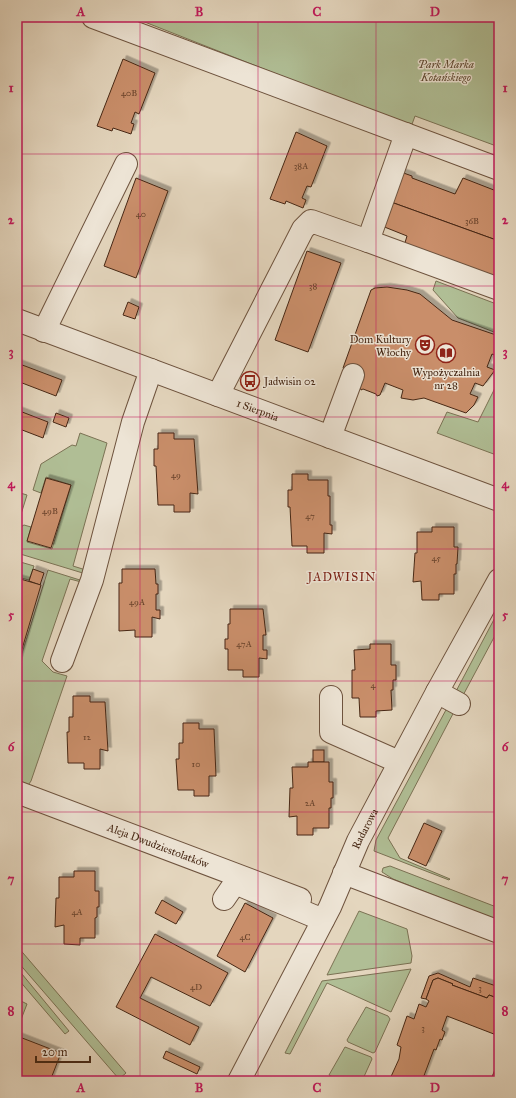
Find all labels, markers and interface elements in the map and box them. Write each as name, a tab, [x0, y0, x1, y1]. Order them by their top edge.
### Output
text: A	[76, 4, 86, 20]
text: B	[195, 4, 204, 20]
text: C	[313, 4, 322, 20]
text: D	[430, 4, 440, 20]
park label: Park Marka Kotańskiego	[418, 58, 474, 84]
text: 1	[8, 80, 14, 96]
text: 1	[502, 80, 508, 96]
house number: 40B	[121, 87, 137, 98]
house number: 38A	[294, 160, 308, 171]
house number: 40	[136, 208, 146, 219]
text: 2	[8, 212, 15, 228]
text: 2	[502, 212, 509, 228]
house number: 36B	[465, 215, 479, 226]
house number: 38	[309, 280, 317, 291]
place label: Dom Kultury Włochy	[350, 333, 412, 359]
theatre icon: Dom Kultury Włochy	[414, 334, 436, 356]
library icon: Wypożyczalnia nr 28	[435, 342, 457, 364]
text: 3	[8, 344, 14, 360]
text: 3	[502, 344, 508, 360]
place label: Wypożyczalnia nr 28	[412, 366, 480, 392]
bus stop icon: Jadwisin 02	[239, 370, 261, 392]
place label: Jadwisin 02	[263, 375, 316, 389]
street label: 1 Sierpnia	[235, 397, 281, 424]
house number: 49	[171, 469, 181, 480]
text: 4	[7, 476, 15, 492]
text: 4	[501, 476, 509, 492]
house number: 49B	[42, 505, 58, 516]
house number: 47	[305, 510, 315, 521]
house number: 45	[431, 552, 441, 563]
district label: JADWISIN	[306, 570, 376, 585]
house number: 49A	[129, 596, 145, 607]
text: 5	[8, 607, 15, 623]
text: 5	[502, 607, 509, 623]
house number: 47A	[236, 638, 252, 649]
house number: 4	[370, 679, 376, 690]
house number: 12	[83, 731, 92, 742]
text: 6	[8, 739, 16, 755]
text: 6	[502, 739, 510, 755]
house number: 10	[192, 758, 200, 769]
house number: 2A	[305, 797, 315, 808]
street label: Radarowa	[349, 806, 381, 851]
street label: Aleja Dwudziestolatków	[105, 820, 211, 871]
text: 7	[8, 871, 15, 887]
text: 7	[502, 871, 509, 887]
house number: 4A	[71, 906, 83, 917]
house number: 4C	[239, 931, 251, 942]
house number: 4D	[190, 981, 202, 992]
house number: 3	[478, 982, 482, 993]
text: 8	[8, 1003, 15, 1019]
text: 8	[502, 1003, 509, 1019]
house number: 3	[421, 1022, 425, 1033]
scale bar	[36, 1038, 90, 1064]
text: 20 m	[42, 1045, 68, 1059]
text: A	[76, 1080, 86, 1096]
text: B	[195, 1080, 204, 1096]
text: C	[313, 1080, 322, 1096]
text: D	[430, 1080, 440, 1096]

